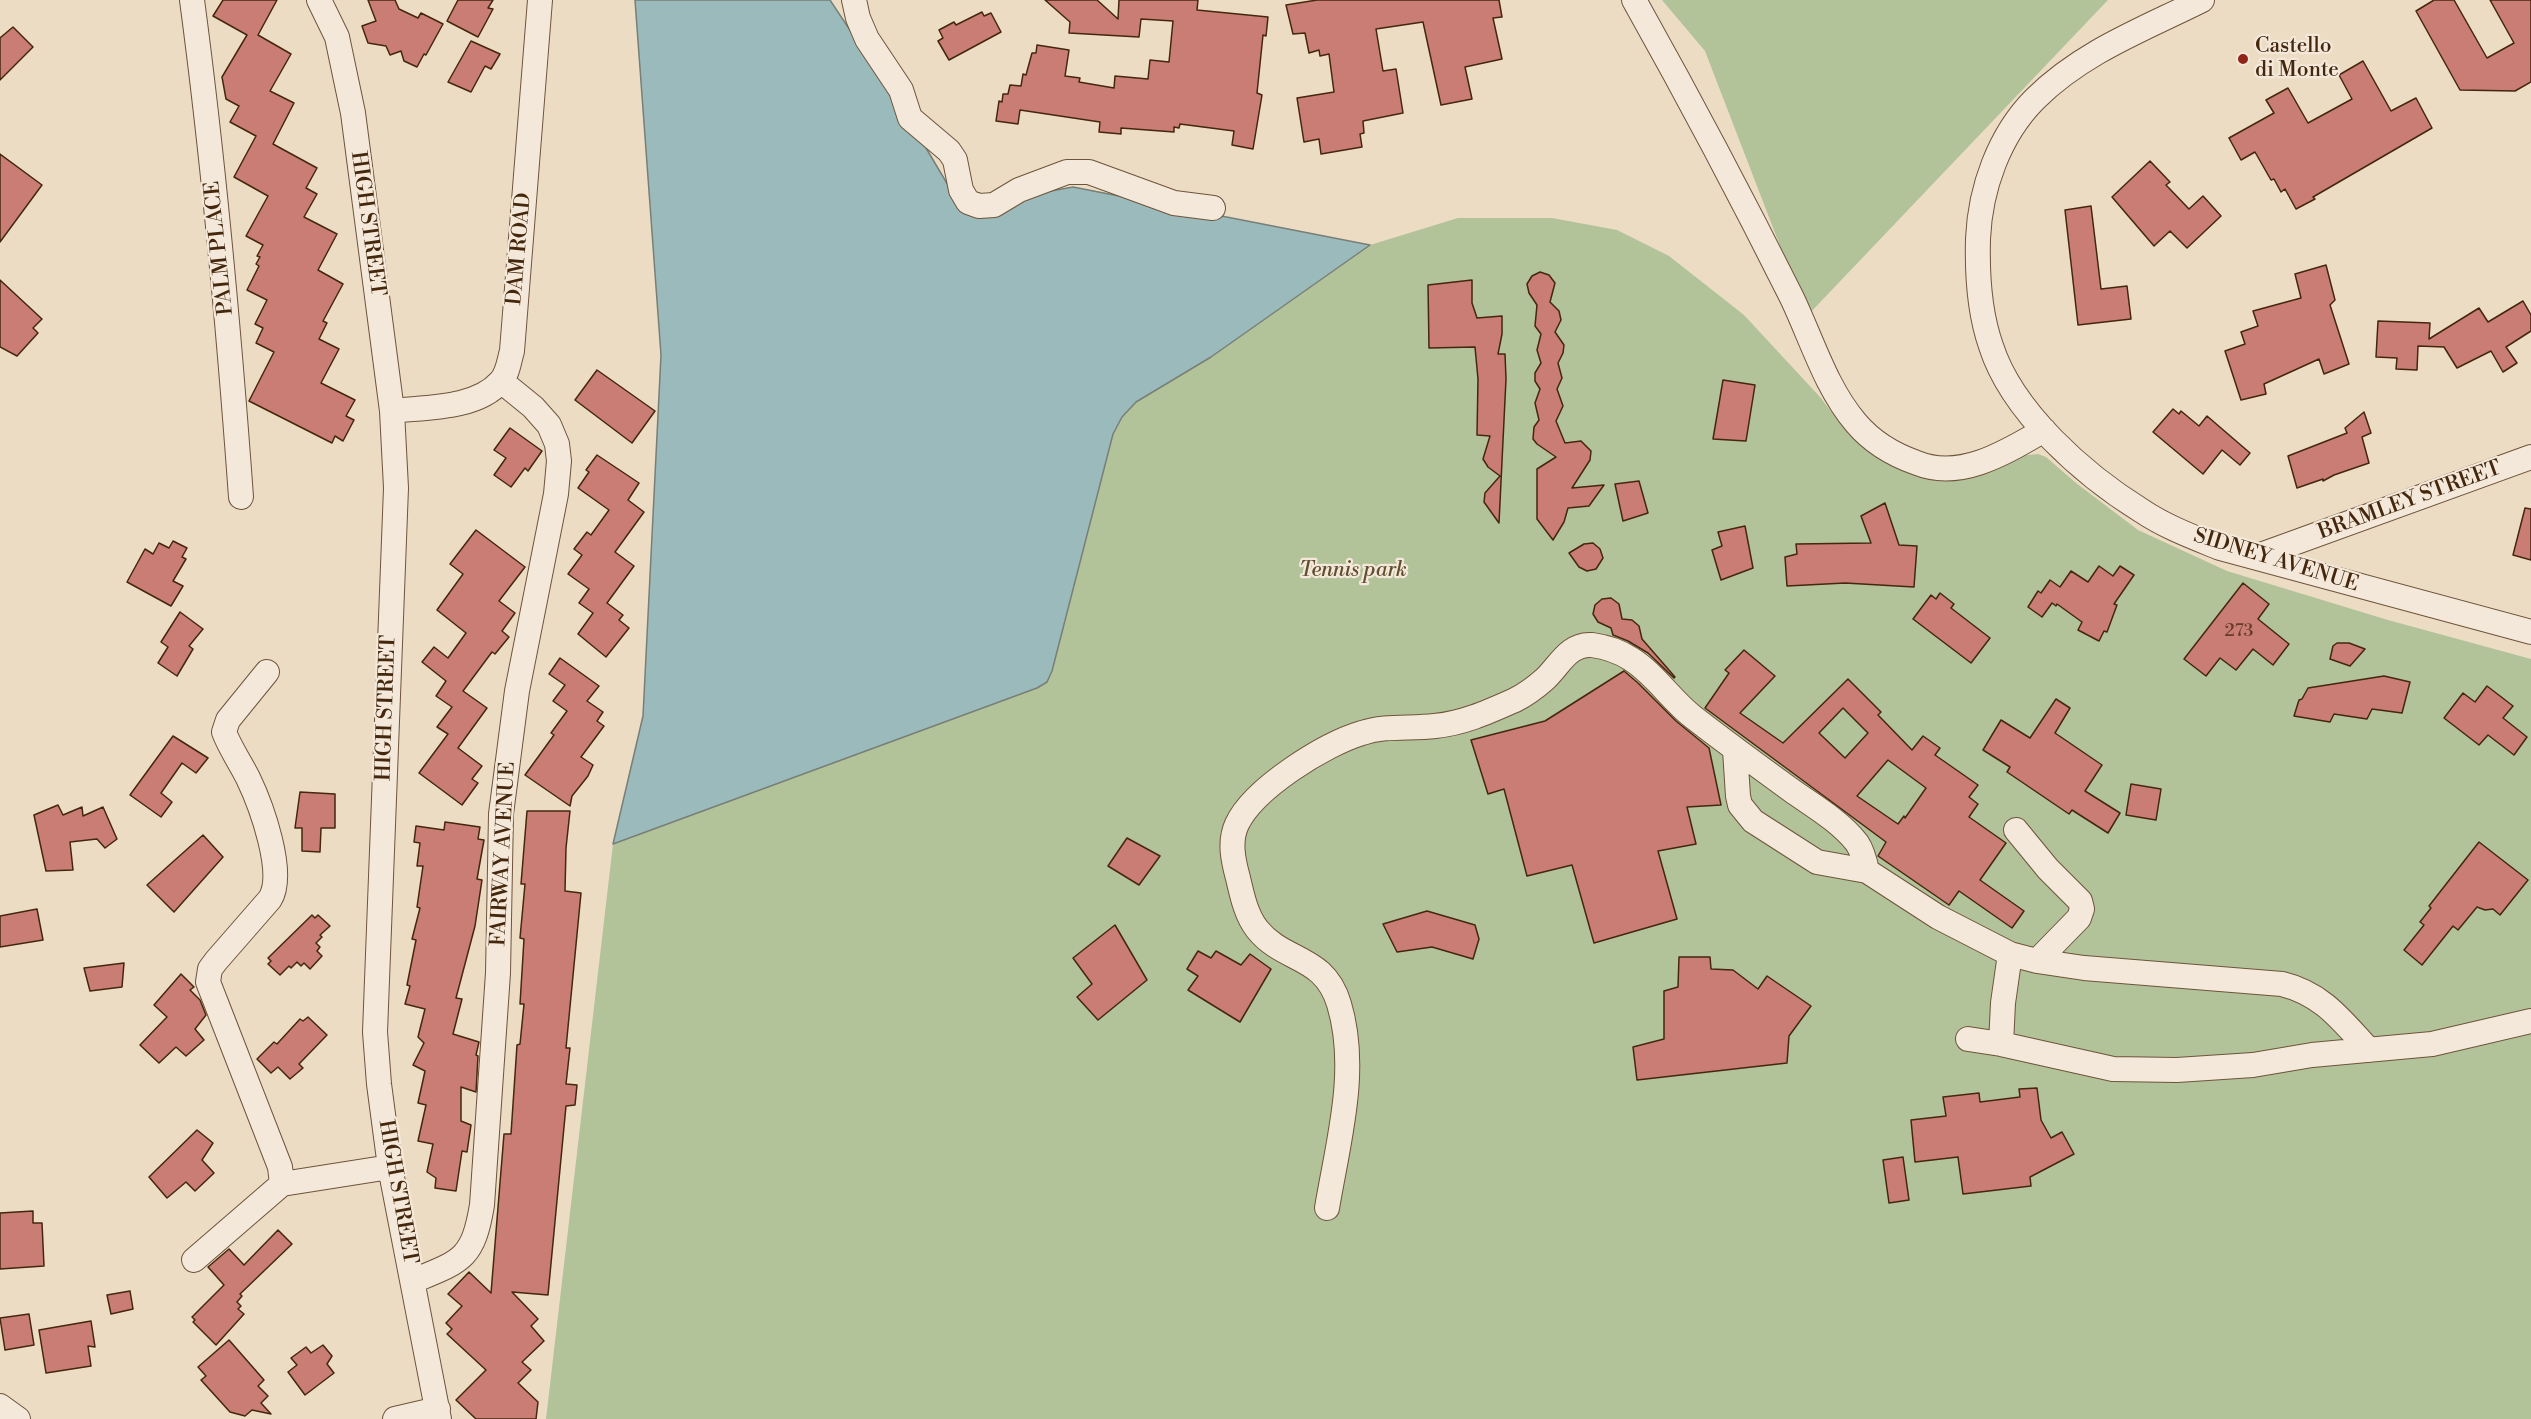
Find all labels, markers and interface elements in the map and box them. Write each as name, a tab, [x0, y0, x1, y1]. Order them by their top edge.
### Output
place label: Castello di Monte	[2255, 34, 2339, 84]
marker: Castello di Monte	[2236, 52, 2250, 66]
street label: HIGH STREET	[344, 150, 390, 298]
street label: PALM PLACE	[200, 180, 240, 316]
street label: DAM ROAD	[503, 192, 537, 306]
street label: BRAMLEY STREET	[2315, 456, 2505, 546]
street label: SIDNEY AVENUE	[2190, 524, 2362, 598]
park label: Tennis park	[1299, 558, 1407, 584]
house number: 273	[2224, 621, 2254, 643]
street label: HIGH STREET	[372, 635, 402, 781]
street label: FAIRWAY AVENUE	[487, 761, 521, 947]
street label: HIGH STREET	[372, 1118, 422, 1266]

